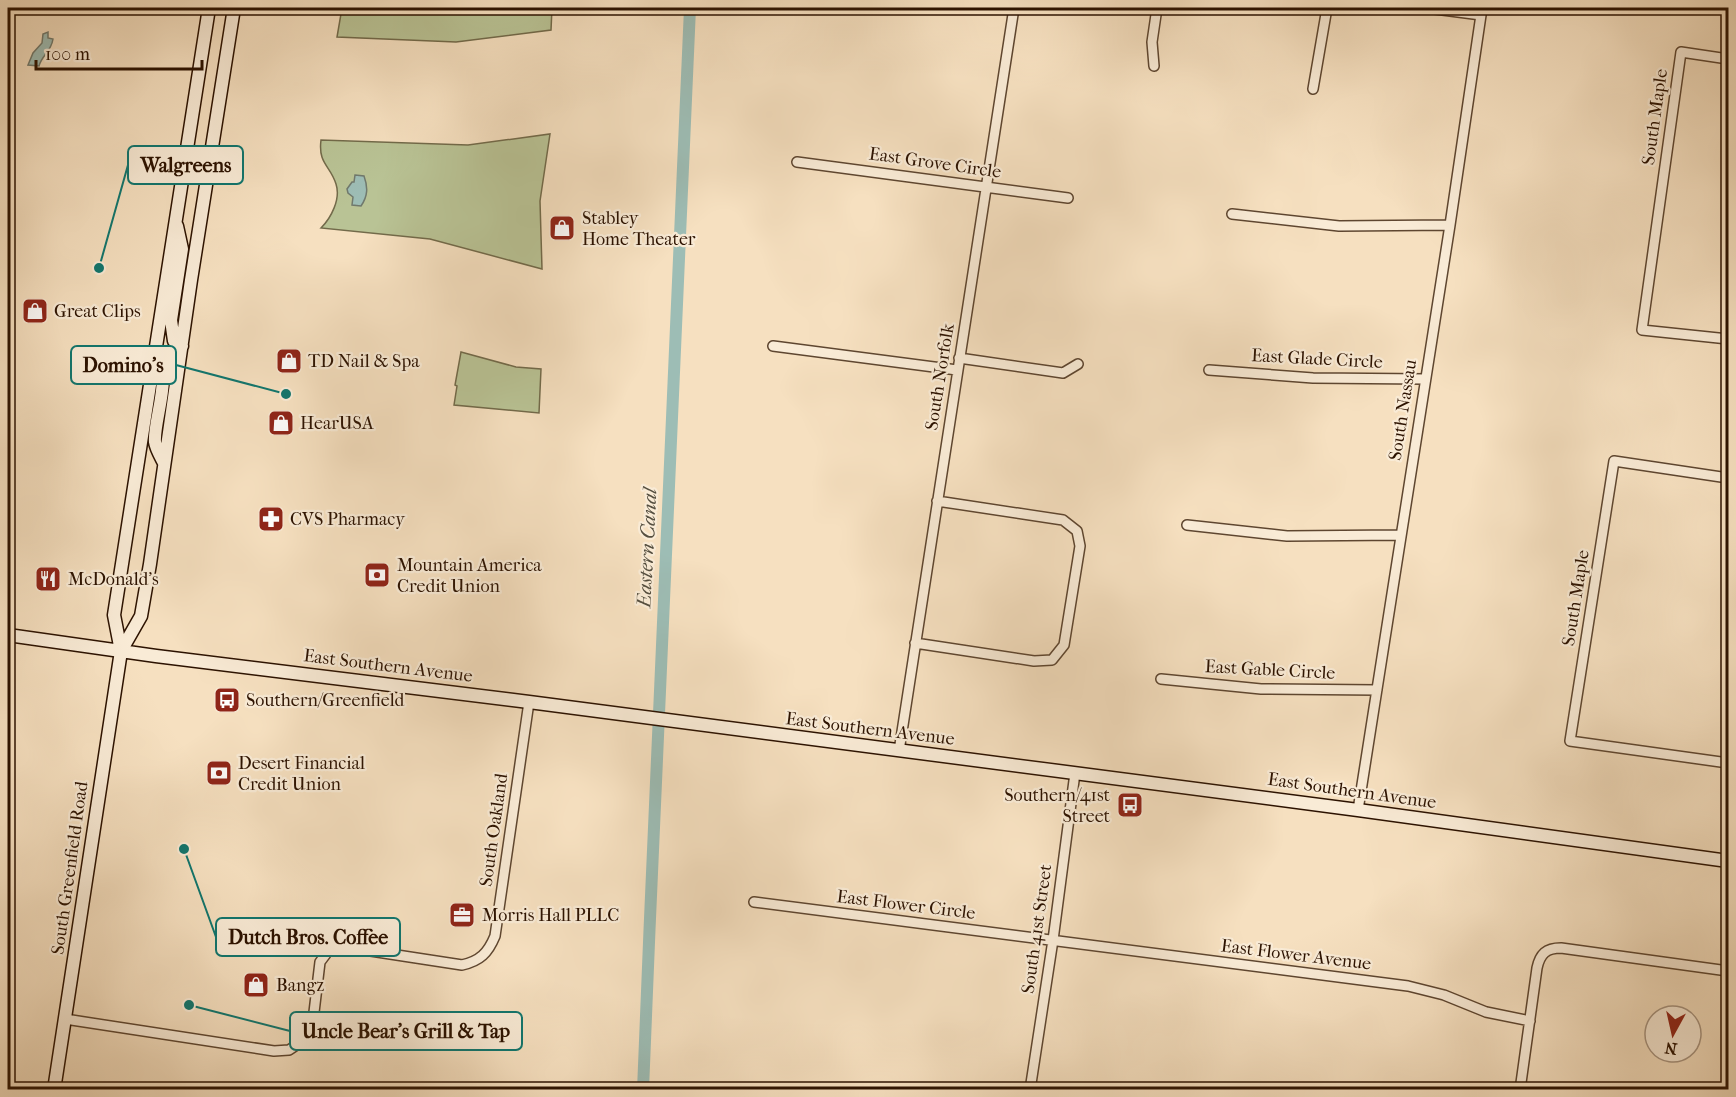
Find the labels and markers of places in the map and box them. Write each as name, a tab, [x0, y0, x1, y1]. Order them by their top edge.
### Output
callout: Walgreens	[128, 146, 243, 184]
place label: Stabley Home Theater	[582, 208, 696, 250]
shop icon: Stabley Home Theater	[547, 213, 577, 243]
shop icon: Great Clips	[20, 296, 50, 326]
place label: Great Clips	[54, 301, 141, 322]
callout: Domino's	[71, 346, 176, 384]
shop icon: TD Nail & Spa	[274, 346, 304, 376]
place label: TD Nail & Spa	[308, 351, 420, 372]
shop icon: HearUSA	[266, 408, 296, 438]
place label: HearUSA	[300, 413, 374, 434]
pharmacy icon: CVS Pharmacy	[256, 504, 286, 534]
place label: CVS Pharmacy	[290, 509, 406, 530]
place label: Mountain America Credit Union	[397, 555, 542, 597]
bank icon: Mountain America Credit Union	[362, 560, 392, 590]
restaurant icon: McDonald's	[33, 564, 63, 594]
place label: McDonald's	[68, 569, 159, 590]
bus stop icon: Southern/Greenfield	[212, 685, 242, 715]
place label: Southern/Greenfield	[246, 690, 404, 711]
place label: Desert Financial Credit Union	[238, 753, 365, 795]
bank icon: Desert Financial Credit Union	[204, 758, 234, 788]
place label: Southern/41st Street	[1004, 785, 1111, 827]
bus stop icon: Southern/41st Street	[1115, 790, 1145, 820]
office icon: Morris Hall PLLC	[447, 900, 477, 930]
place label: Morris Hall PLLC	[482, 905, 619, 926]
callout: Dutch Bros. Coffee	[216, 918, 400, 956]
shop icon: Bangz	[241, 970, 271, 1000]
place label: Bangz	[276, 975, 324, 996]
callout: Uncle Bear's Grill & Tap	[290, 1012, 522, 1050]

